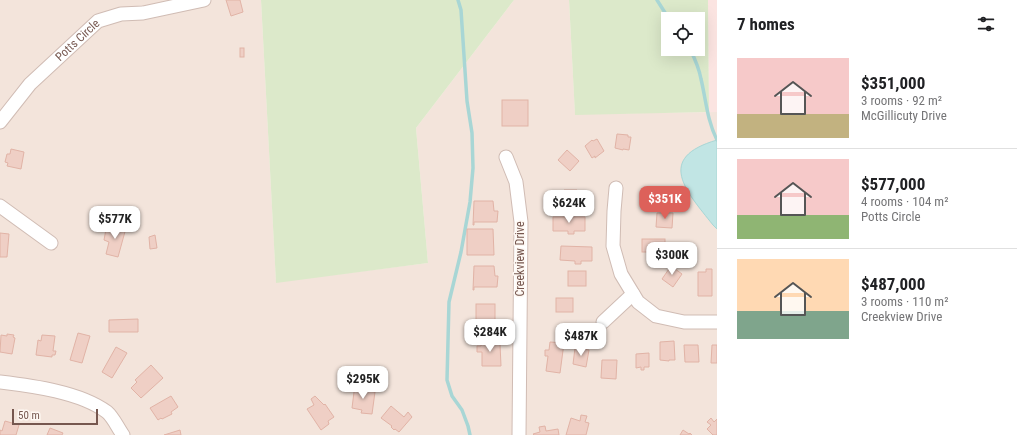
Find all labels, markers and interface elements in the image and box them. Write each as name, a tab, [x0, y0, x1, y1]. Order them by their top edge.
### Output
map controls	[661, 12, 705, 56]
button: locate	[661, 12, 705, 56]
icon: filters	[975, 13, 997, 35]
text: 7 homes	[737, 14, 795, 34]
street label: Potts Circle	[52, 16, 103, 64]
text: $351,000	[861, 73, 925, 93]
icon: home	[769, 74, 817, 122]
text: 3 rooms · 92 m²	[861, 93, 942, 108]
text: McGillicuty Drive	[861, 108, 947, 123]
text: $577,000	[861, 174, 925, 194]
icon: home	[769, 175, 817, 223]
pin: $351K	[637, 186, 693, 220]
pin: $624K	[541, 190, 597, 224]
text: $351K	[648, 191, 682, 206]
text: 4 rooms · 104 m²	[861, 194, 948, 209]
text: $624K	[552, 195, 586, 210]
pin: $577K	[87, 206, 143, 240]
text: Potts Circle	[861, 209, 921, 224]
text: $577K	[98, 211, 132, 226]
street label: Creekview Drive	[513, 221, 527, 297]
pin: $300K	[644, 242, 700, 276]
text: $300K	[655, 247, 689, 262]
text: $487,000	[861, 274, 925, 294]
icon: home	[769, 275, 817, 323]
text: 3 rooms · 110 m²	[861, 294, 948, 309]
text: Creekview Drive	[861, 309, 942, 324]
pin: $284K	[462, 319, 518, 353]
pin: $487K	[553, 323, 609, 357]
text: $284K	[473, 324, 507, 339]
text: $487K	[564, 328, 598, 343]
pin: $295K	[335, 366, 391, 400]
text: $295K	[346, 371, 380, 386]
scale bar	[12, 407, 98, 426]
text: 50 m	[18, 409, 40, 422]

